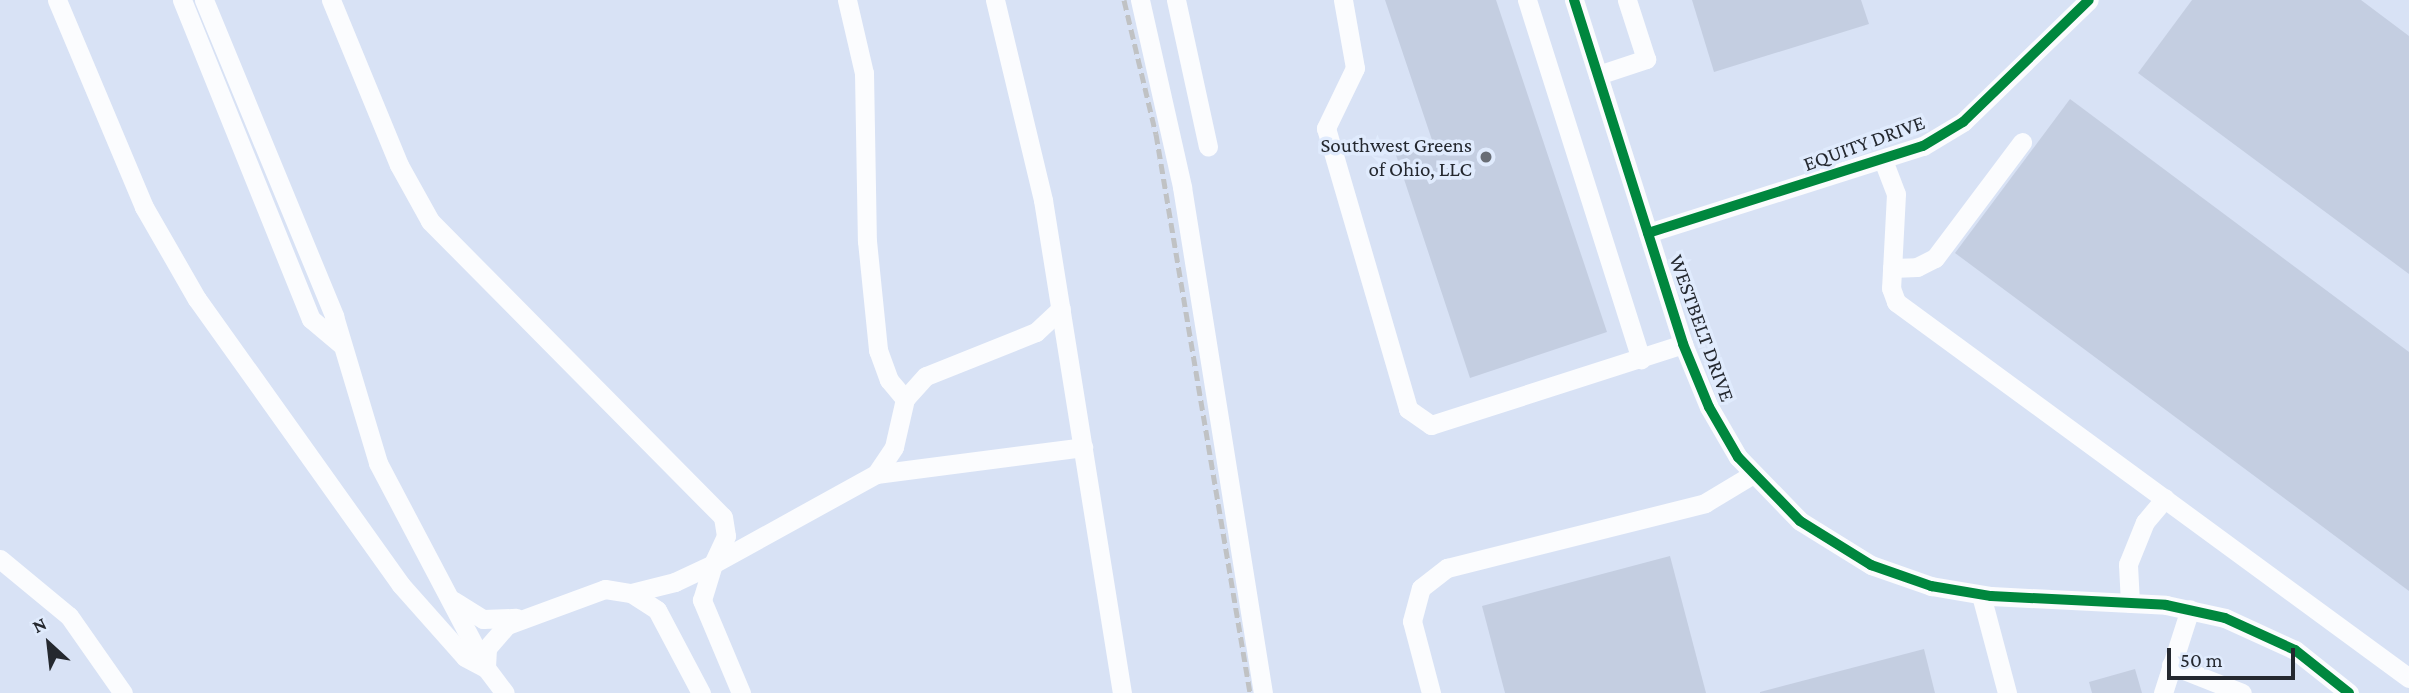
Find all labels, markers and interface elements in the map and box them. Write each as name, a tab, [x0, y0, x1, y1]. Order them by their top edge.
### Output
street label: EQUITY DRIVE	[1800, 109, 1928, 177]
place label: Southwest Greens of Ohio, LLC	[1321, 132, 1472, 182]
marker: Southwest Greens of Ohio, LLC	[1478, 149, 1494, 165]
street label: WESTBELT DRIVE	[1664, 251, 1740, 405]
north arrow	[14, 609, 84, 679]
text: N	[29, 613, 50, 637]
scale bar	[2171, 634, 2299, 678]
text: 50 m	[2180, 648, 2223, 672]

